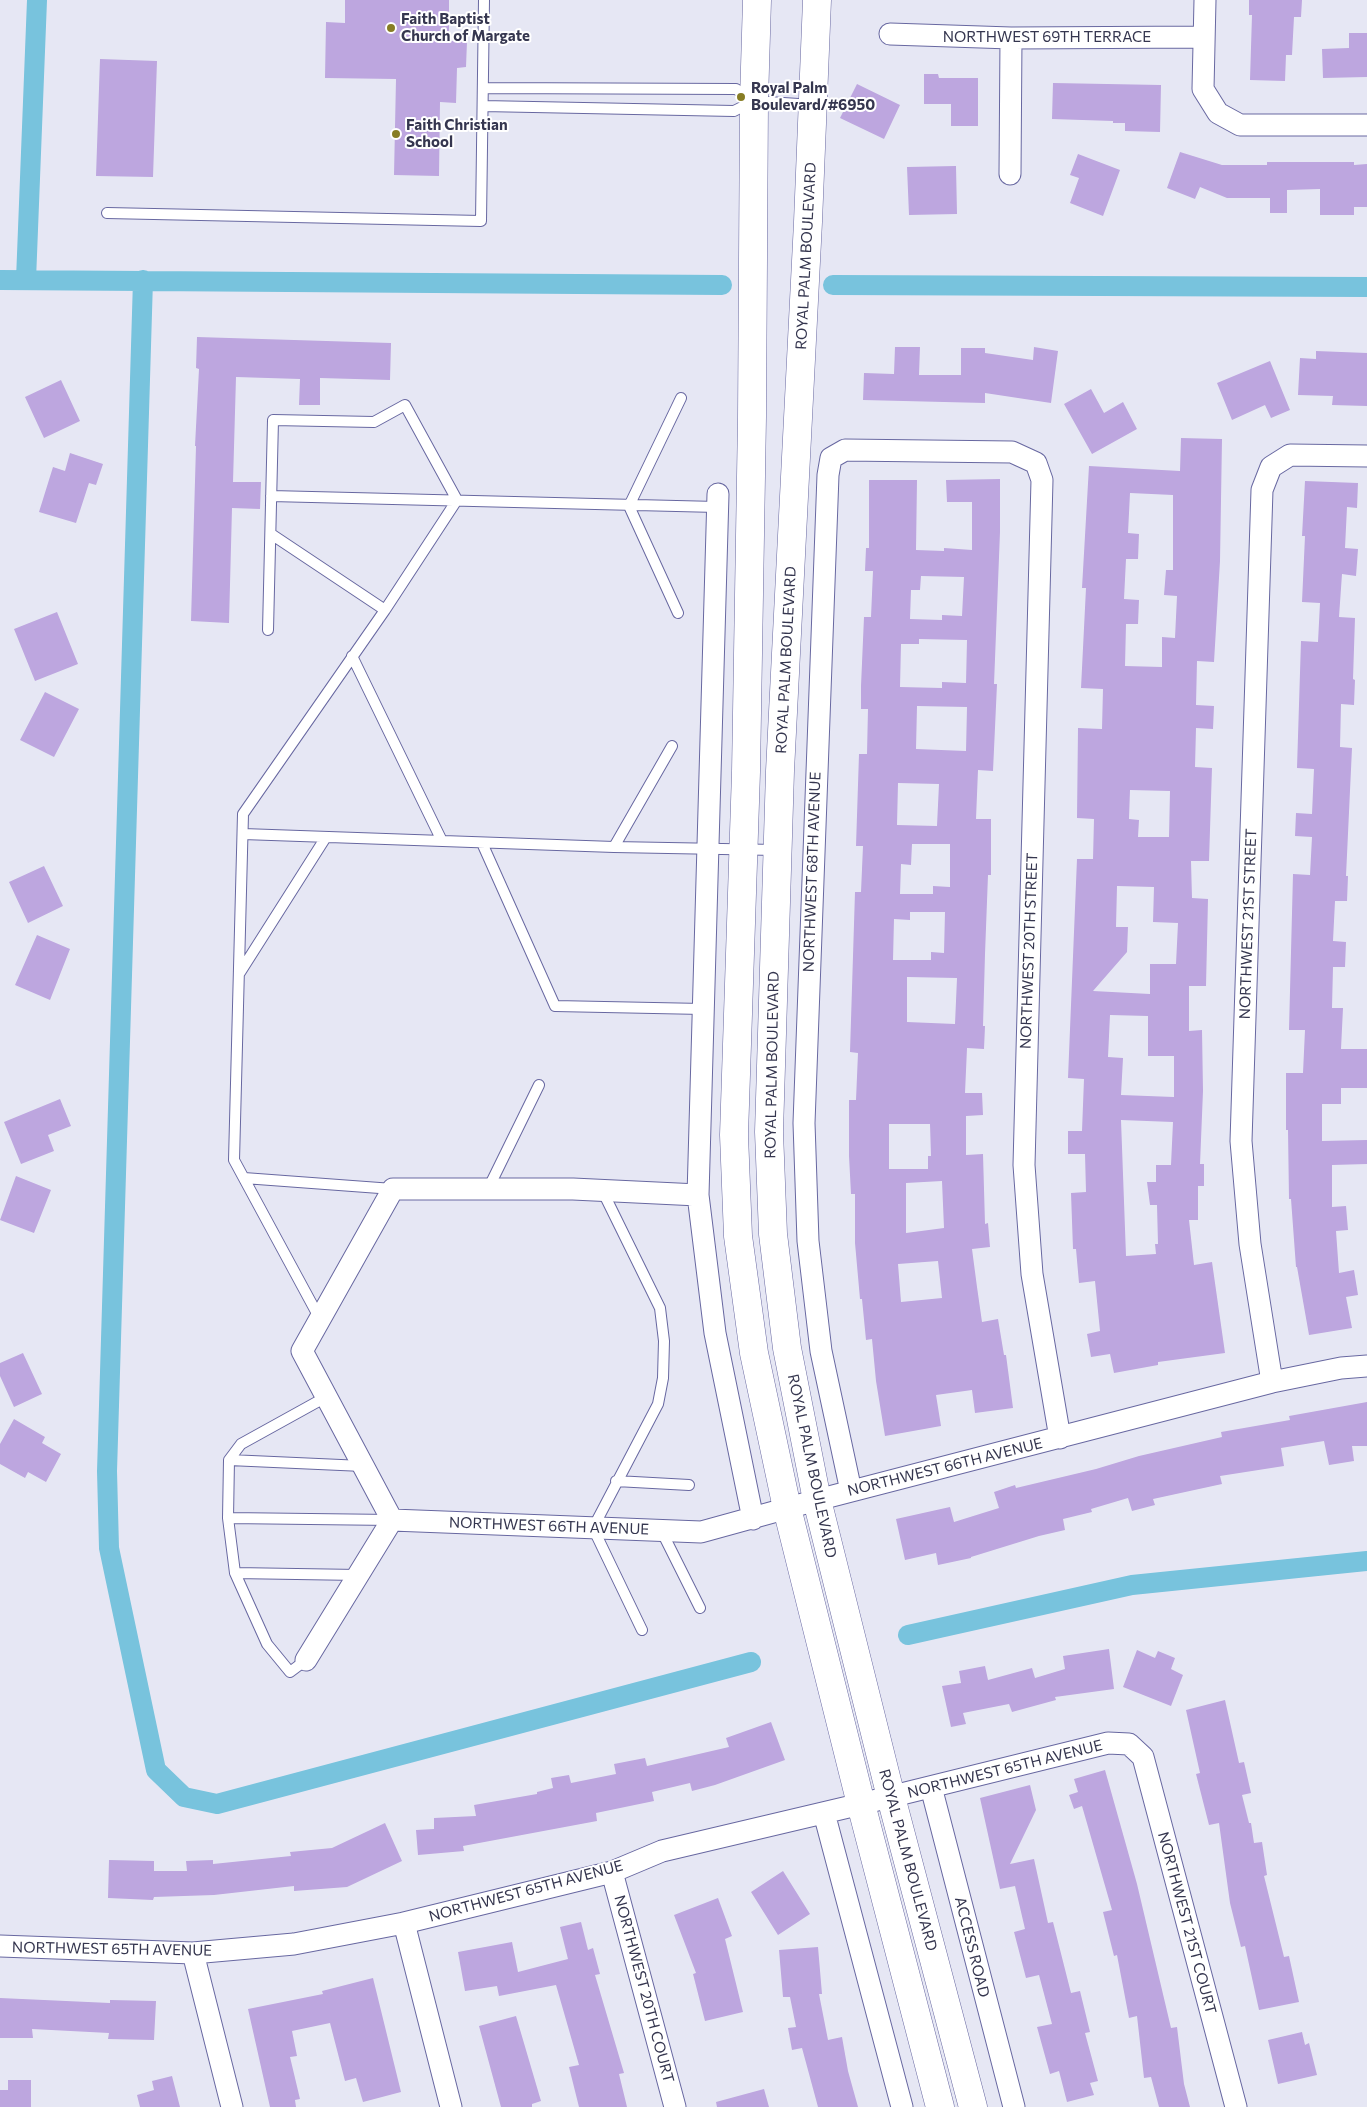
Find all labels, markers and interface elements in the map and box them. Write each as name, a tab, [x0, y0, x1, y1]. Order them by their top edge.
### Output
place label: Faith Baptist Church of Margate	[401, 10, 530, 45]
marker: Faith Baptist Church of Margate	[385, 22, 397, 34]
street label: NORTHWEST 69TH TERRACE	[943, 28, 1151, 46]
place label: Royal Palm Boulevard/#6950	[751, 79, 875, 114]
marker: Royal Palm Boulevard/#6950	[735, 91, 747, 103]
place label: Faith Christian School	[406, 116, 508, 151]
marker: Faith Christian School	[390, 128, 402, 140]
street label: ROYAL PALM BOULEVARD	[792, 162, 820, 350]
street label: ROYAL PALM BOULEVARD	[772, 566, 800, 754]
street label: NORTHWEST 68TH AVENUE	[800, 771, 824, 973]
street label: NORTHWEST 21ST STREET	[1236, 828, 1260, 1020]
street label: NORTHWEST 20TH STREET	[1017, 853, 1041, 1049]
street label: ROYAL PALM BOULEVARD	[761, 971, 783, 1159]
street label: ROYAL PALM BOULEVARD	[784, 1372, 840, 1560]
street label: NORTHWEST 66TH AVENUE	[846, 1434, 1044, 1500]
street label: NORTHWEST 66TH AVENUE	[449, 1514, 649, 1538]
street label: NORTHWEST 65TH AVENUE	[906, 1736, 1104, 1802]
street label: ROYAL PALM BOULEVARD	[875, 1767, 941, 1953]
street label: NORTHWEST 21ST COURT	[1154, 1830, 1220, 2016]
street label: NORTHWEST 65TH AVENUE	[427, 1856, 625, 1926]
street label: NORTHWEST 20TH COURT	[610, 1893, 678, 2085]
street label: ACCESS ROAD	[951, 1895, 993, 1999]
street label: NORTHWEST 65TH AVENUE	[12, 1938, 212, 1960]

